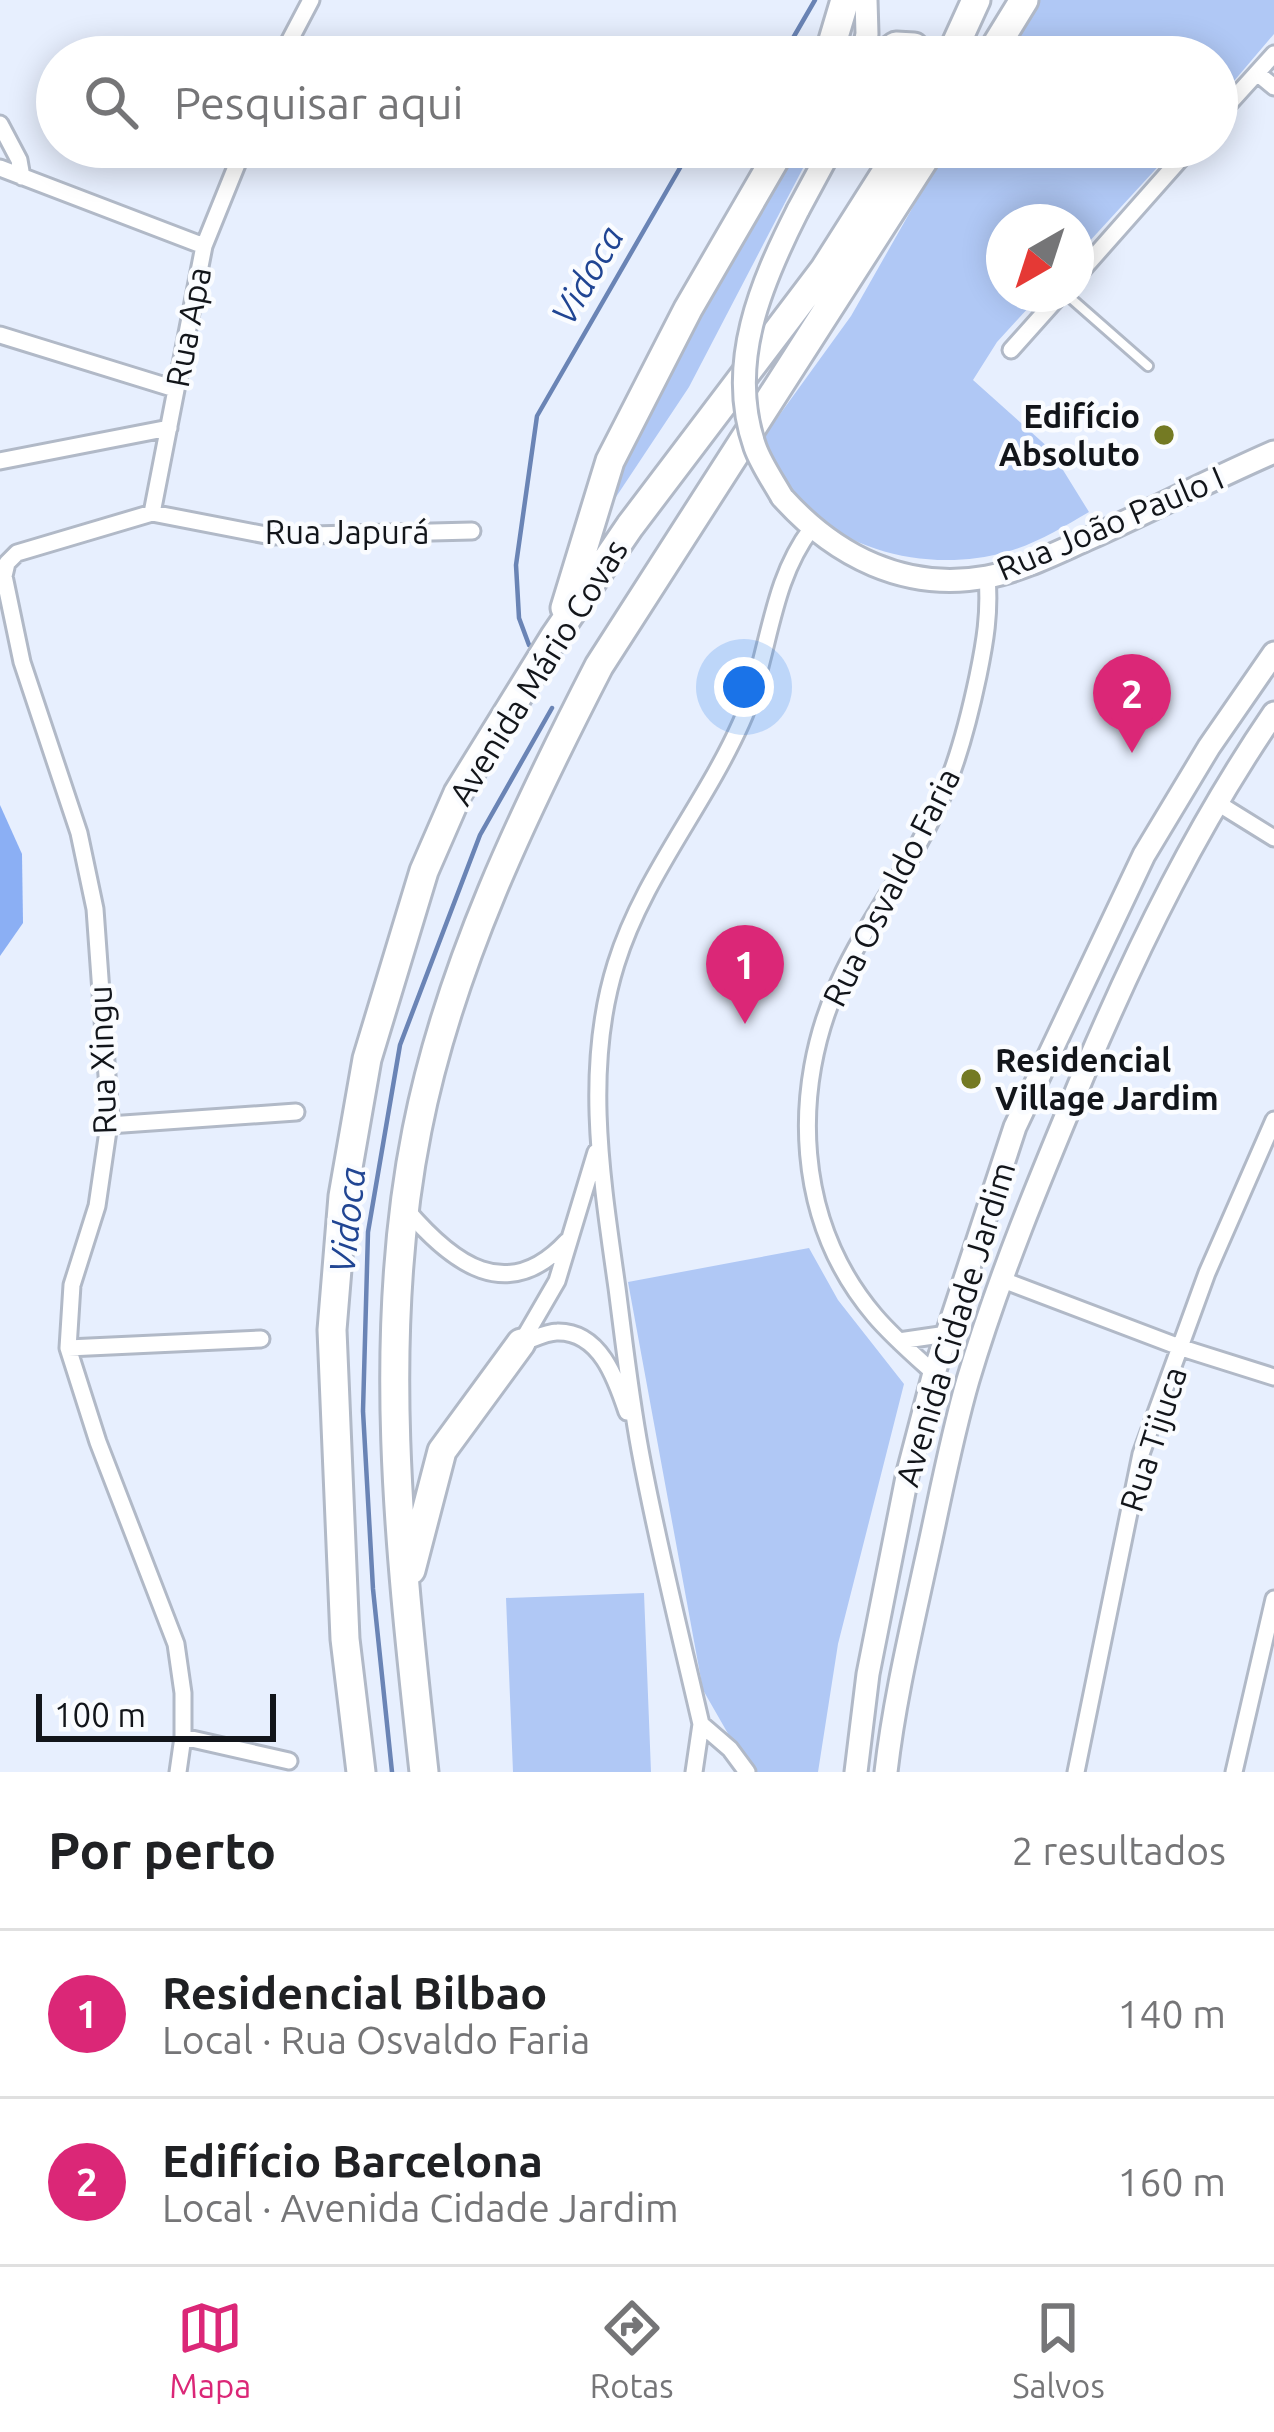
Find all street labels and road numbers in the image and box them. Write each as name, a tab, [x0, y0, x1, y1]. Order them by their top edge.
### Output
street label: Rua Apa	[158, 264, 217, 390]
street label: Rua João Paulo I	[991, 458, 1229, 587]
street label: Rua Japurá	[265, 513, 429, 550]
street label: Avenida Mário Covas	[441, 532, 634, 811]
street label: Rua Osvaldo Faria	[815, 762, 967, 1012]
street label: Rua Xingu	[80, 985, 123, 1135]
street label: Avenida Cidade Jardim	[888, 1157, 1021, 1490]
street label: Rua Tijuca	[1112, 1362, 1193, 1516]

